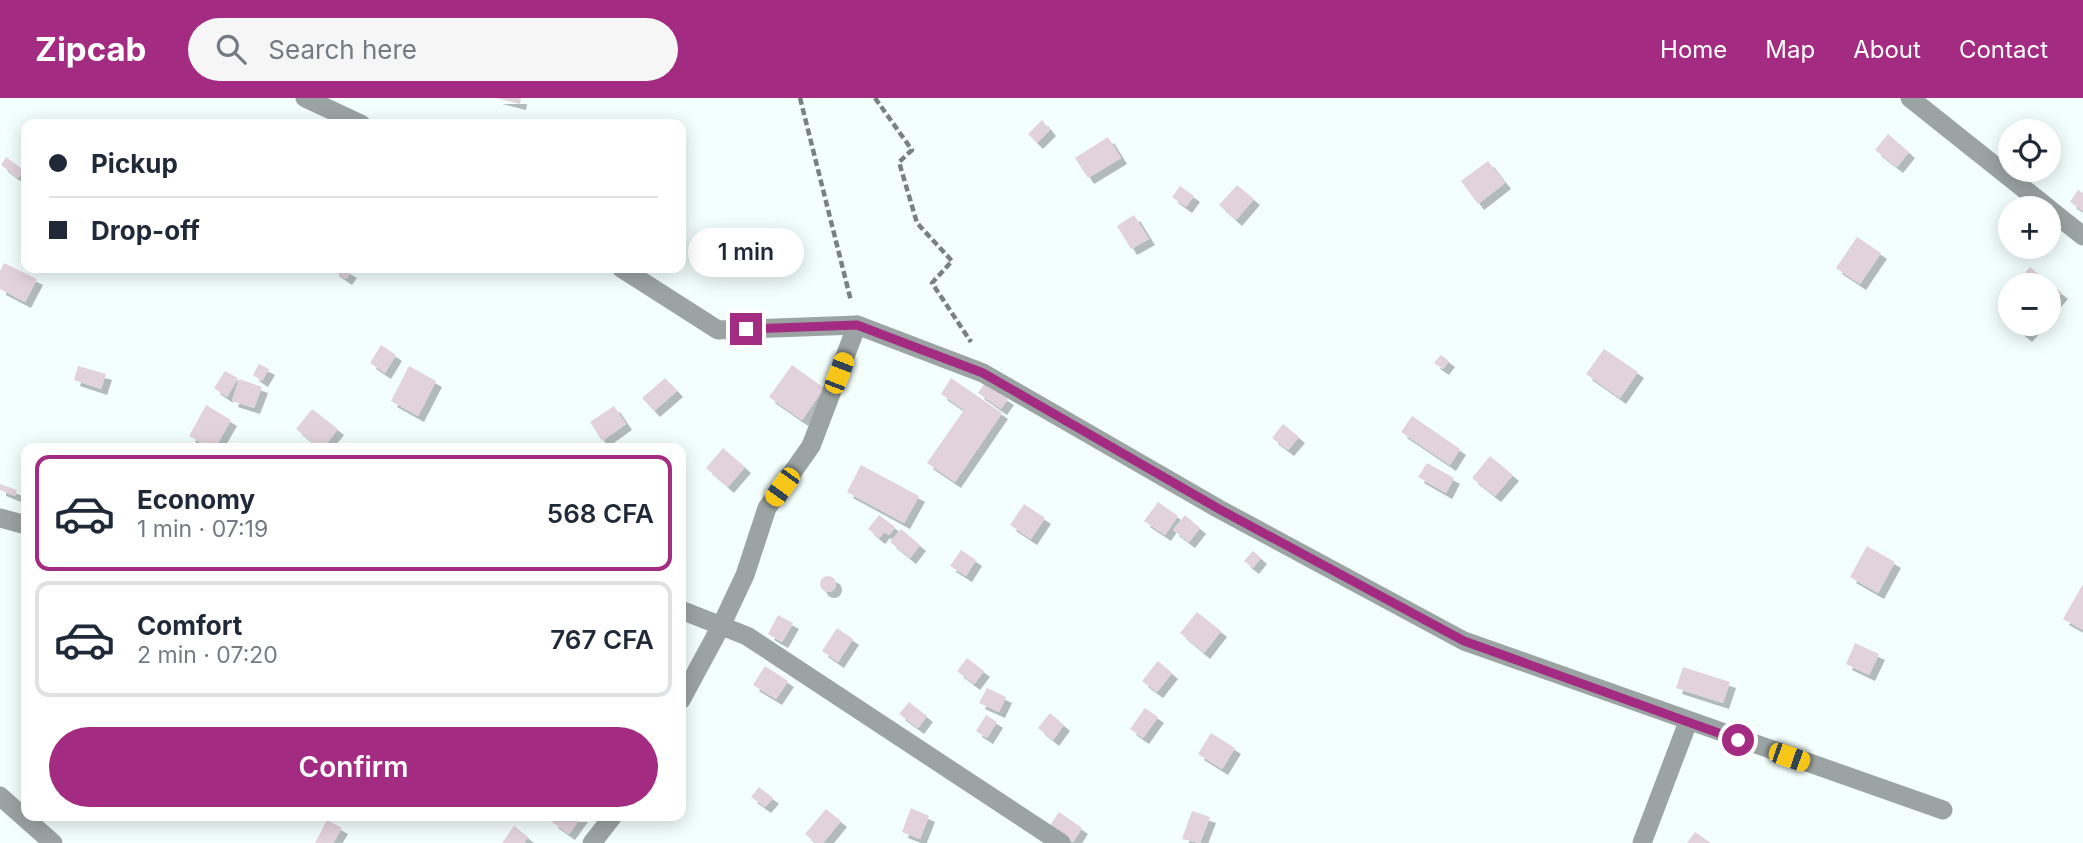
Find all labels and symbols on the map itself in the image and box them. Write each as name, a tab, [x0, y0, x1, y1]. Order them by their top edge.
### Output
callout: 1 min	[688, 228, 804, 276]
route end	[730, 313, 762, 345]
car	[822, 350, 857, 396]
car	[762, 464, 803, 510]
route start	[1722, 724, 1754, 756]
car	[1766, 740, 1813, 774]

